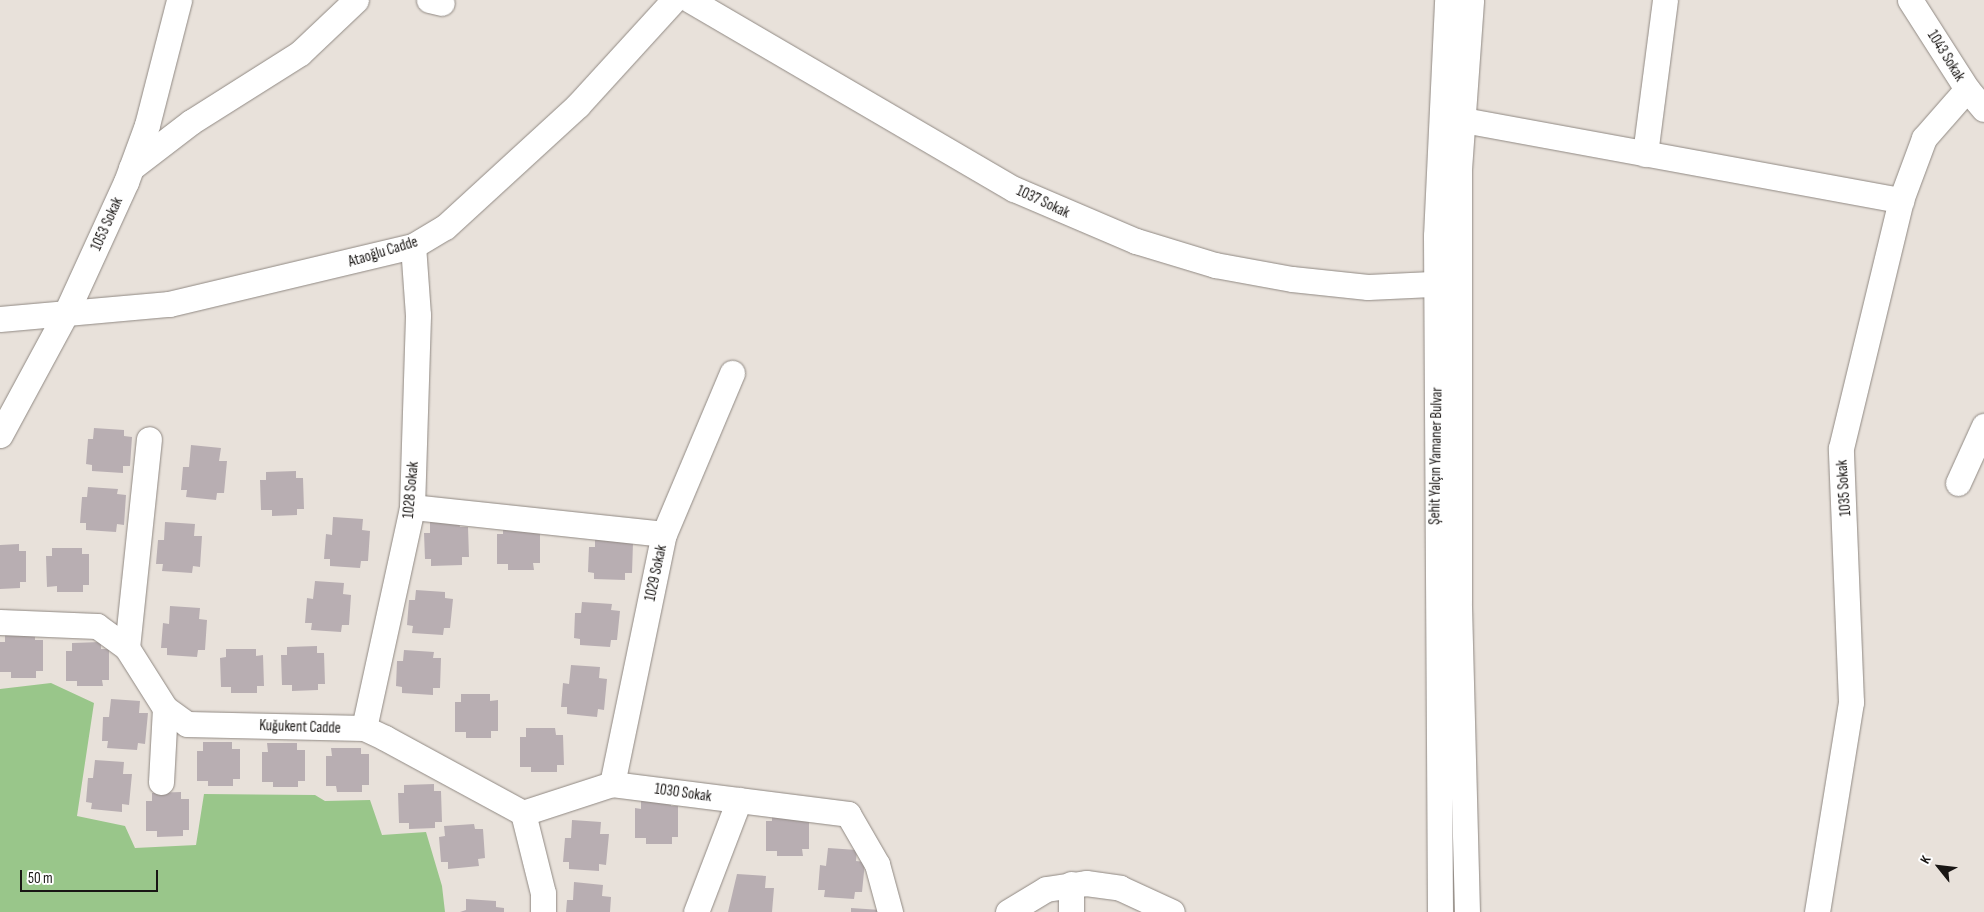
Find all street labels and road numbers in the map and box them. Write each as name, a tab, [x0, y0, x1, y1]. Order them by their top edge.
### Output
street label: 1043 Sokak	[1923, 27, 1969, 85]
street label: 1037 Sokak	[1014, 182, 1072, 222]
street label: 1053 Sokak	[87, 195, 127, 253]
street label: Ataoğlu Cadde	[346, 233, 420, 271]
street label: Şehit Yalçın Yamaner Bulvar	[1426, 387, 1446, 525]
street label: 1035 Sokak	[1833, 459, 1855, 517]
street label: 1028 Sokak	[400, 461, 422, 519]
street label: 1029 Sokak	[641, 543, 671, 603]
street label: Kuğukent Cadde	[259, 717, 341, 737]
street label: 1030 Sokak	[653, 780, 713, 806]

